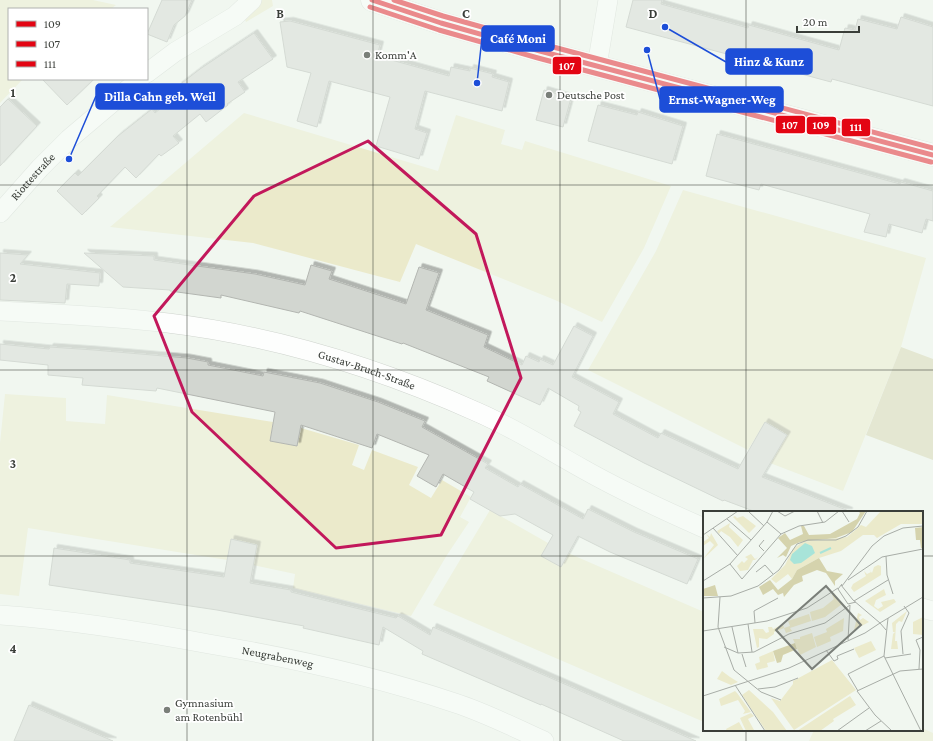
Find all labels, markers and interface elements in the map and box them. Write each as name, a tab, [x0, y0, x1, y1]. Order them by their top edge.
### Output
text: B	[276, 6, 284, 21]
text: C	[462, 6, 470, 21]
text: D	[649, 6, 658, 21]
legend	[8, 8, 148, 80]
scale bar	[797, 8, 859, 34]
text: 20 m	[803, 15, 828, 29]
text: 109	[44, 17, 61, 31]
callout: Café Moni	[482, 26, 554, 51]
text: Café Moni	[490, 31, 546, 46]
text: 107	[44, 37, 60, 51]
place label: Komm'A	[375, 48, 417, 62]
callout: Hinz & Kunz	[726, 49, 812, 74]
marker: Komm'A	[362, 50, 372, 60]
text: Hinz & Kunz	[734, 54, 804, 69]
line badge: 107	[552, 56, 582, 75]
text: 111	[44, 57, 56, 71]
text: 107	[559, 60, 575, 72]
callout: Dilla Cahn geb. Weil	[96, 84, 224, 109]
text: 1	[11, 85, 16, 100]
callout: Ernst-Wagner-Weg	[660, 87, 783, 112]
place label: Deutsche Post	[557, 88, 626, 102]
text: Dilla Cahn geb. Weil	[104, 89, 216, 104]
marker: Deutsche Post	[544, 90, 554, 100]
text: Ernst-Wagner-Weg	[668, 92, 776, 107]
line badge: 107	[775, 115, 806, 134]
line badge: 109	[806, 116, 837, 135]
line badge: 111	[841, 118, 871, 137]
text: 107	[782, 119, 798, 131]
text: 109	[813, 119, 829, 131]
text: 111	[850, 121, 862, 133]
street label: Riottestraße	[8, 150, 58, 203]
text: 2	[10, 270, 17, 285]
street label: Gustav-Bruch-Straße	[316, 347, 417, 393]
text: 3	[10, 456, 16, 471]
inset map	[703, 511, 923, 731]
text: 4	[9, 641, 17, 656]
street label: Neugrabenweg	[241, 643, 315, 671]
place label: Gymnasium am Rotenbühl	[175, 696, 243, 724]
marker: Gymnasium am Rotenbühl	[162, 705, 172, 715]

